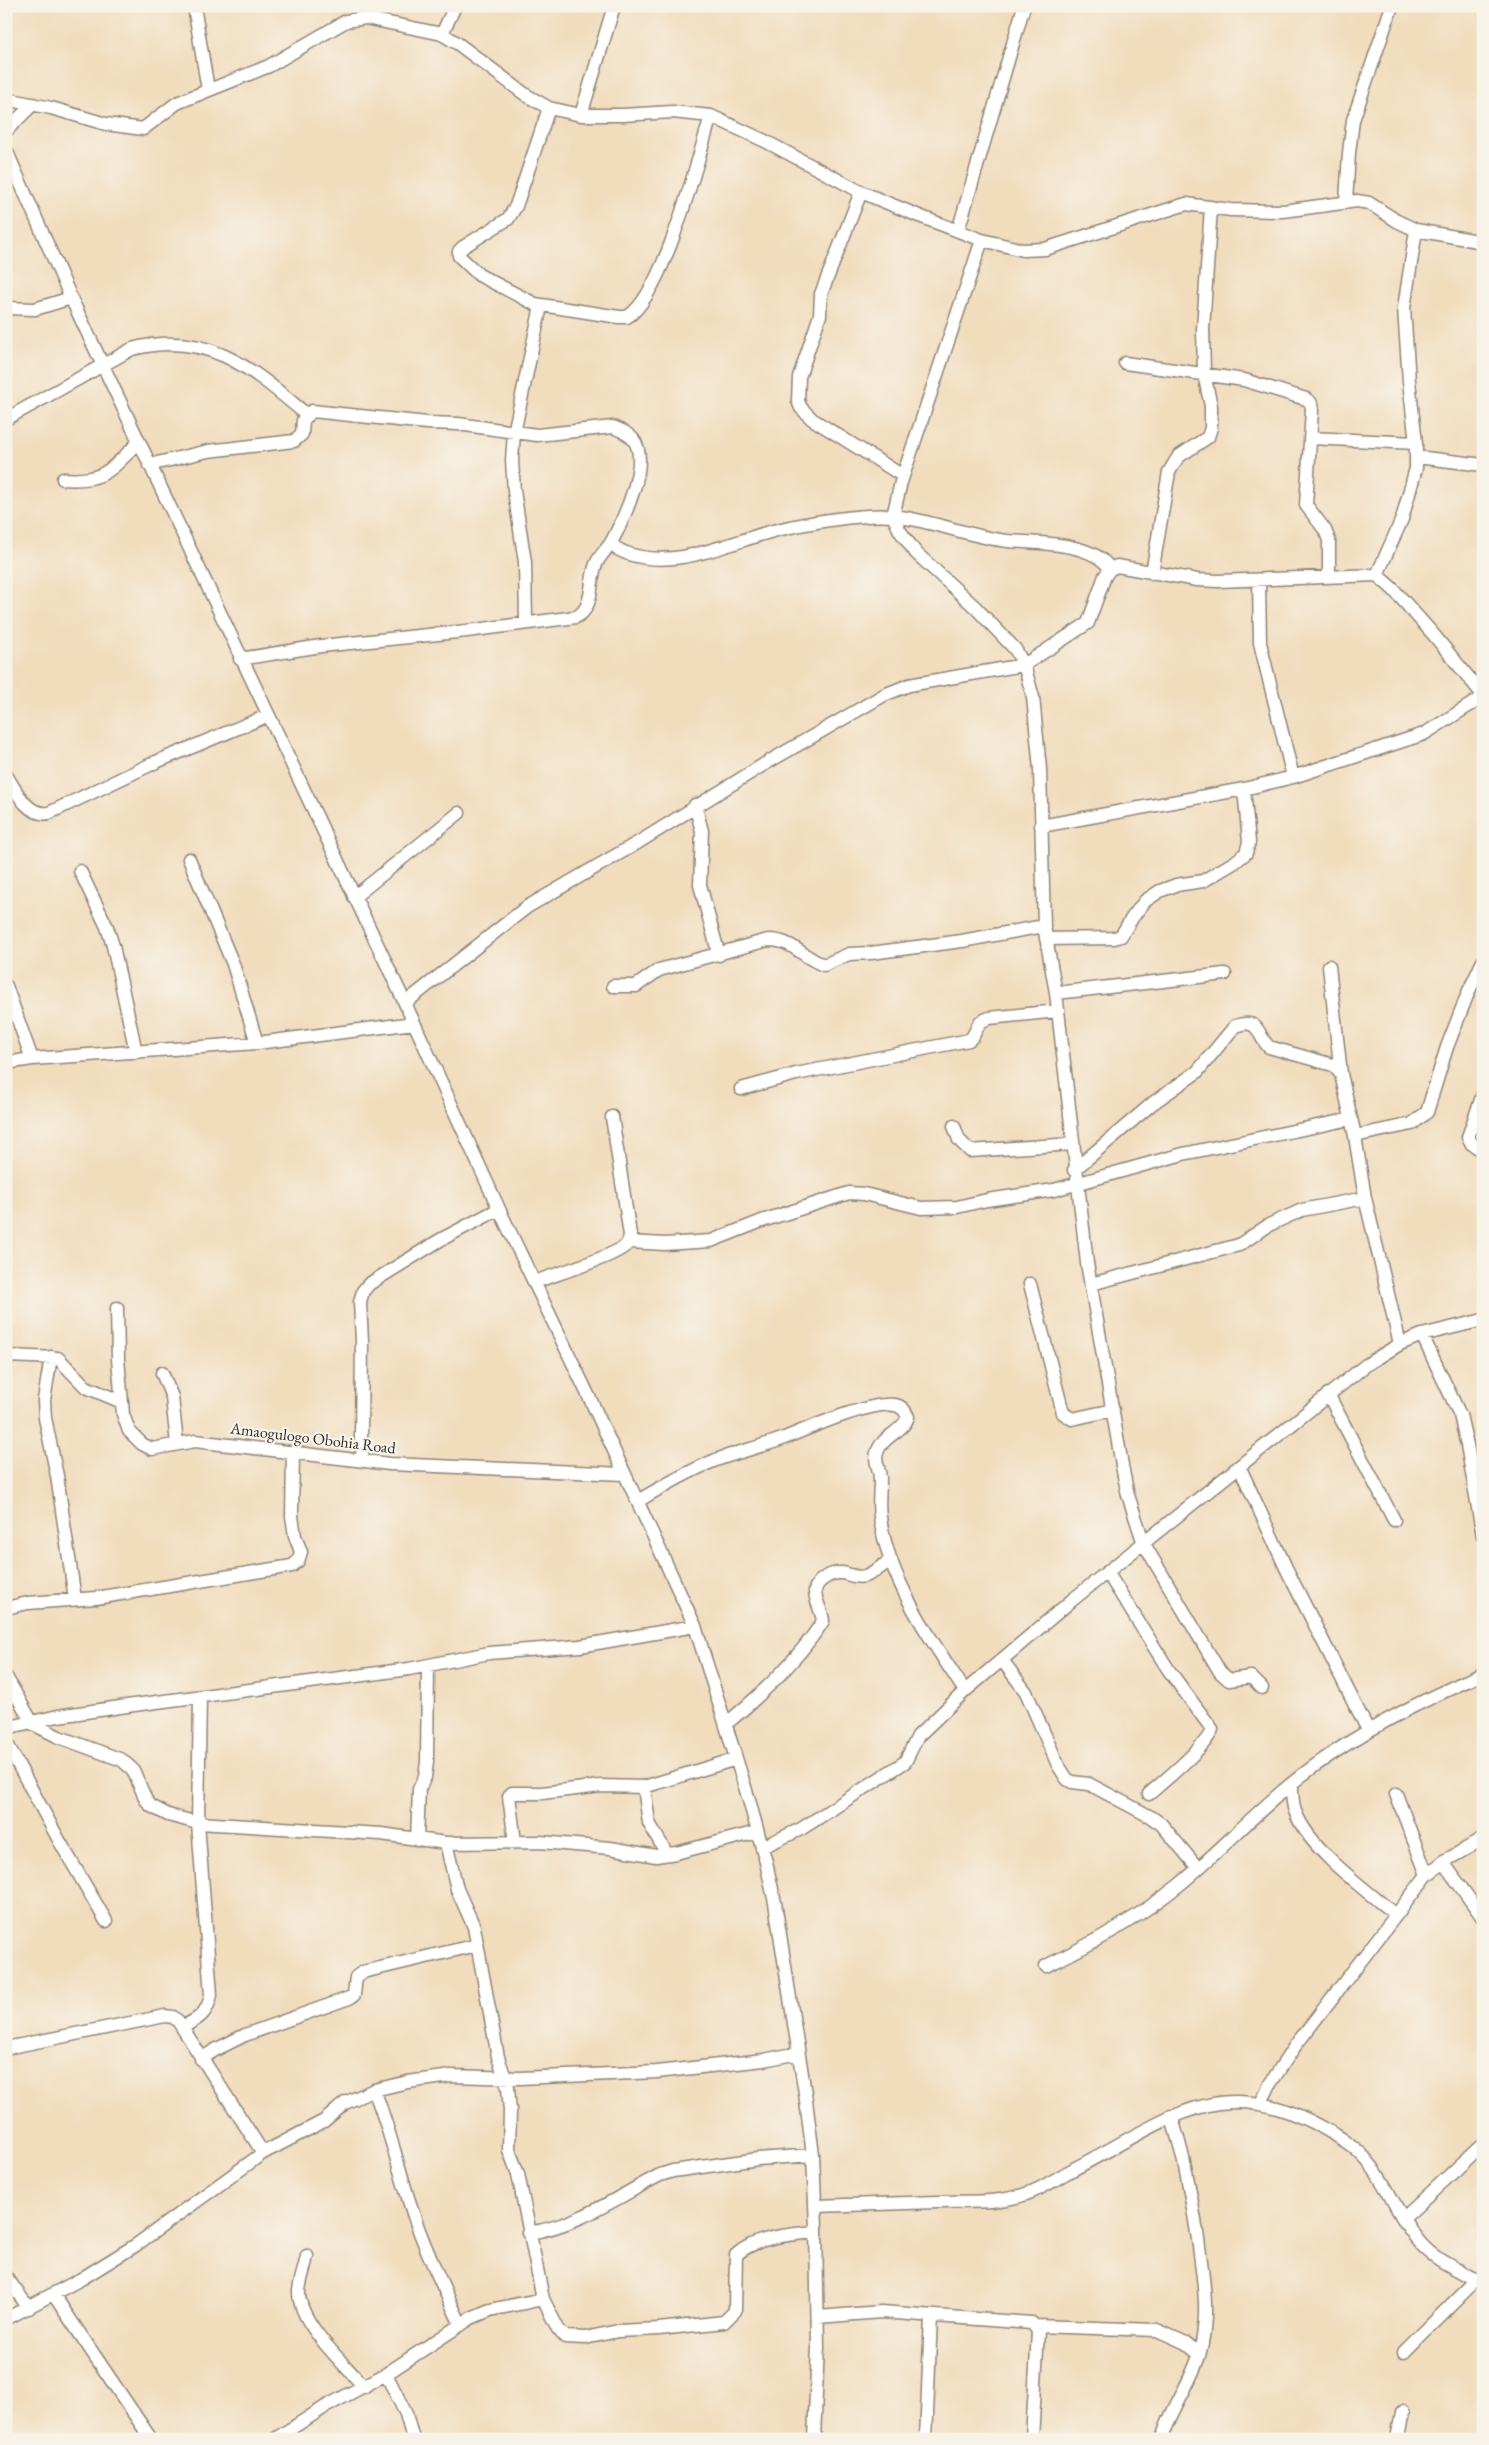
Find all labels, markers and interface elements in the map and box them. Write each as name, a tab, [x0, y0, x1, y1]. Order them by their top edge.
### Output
street label: Amaogulogo Obohia Road	[228, 1417, 398, 1459]

